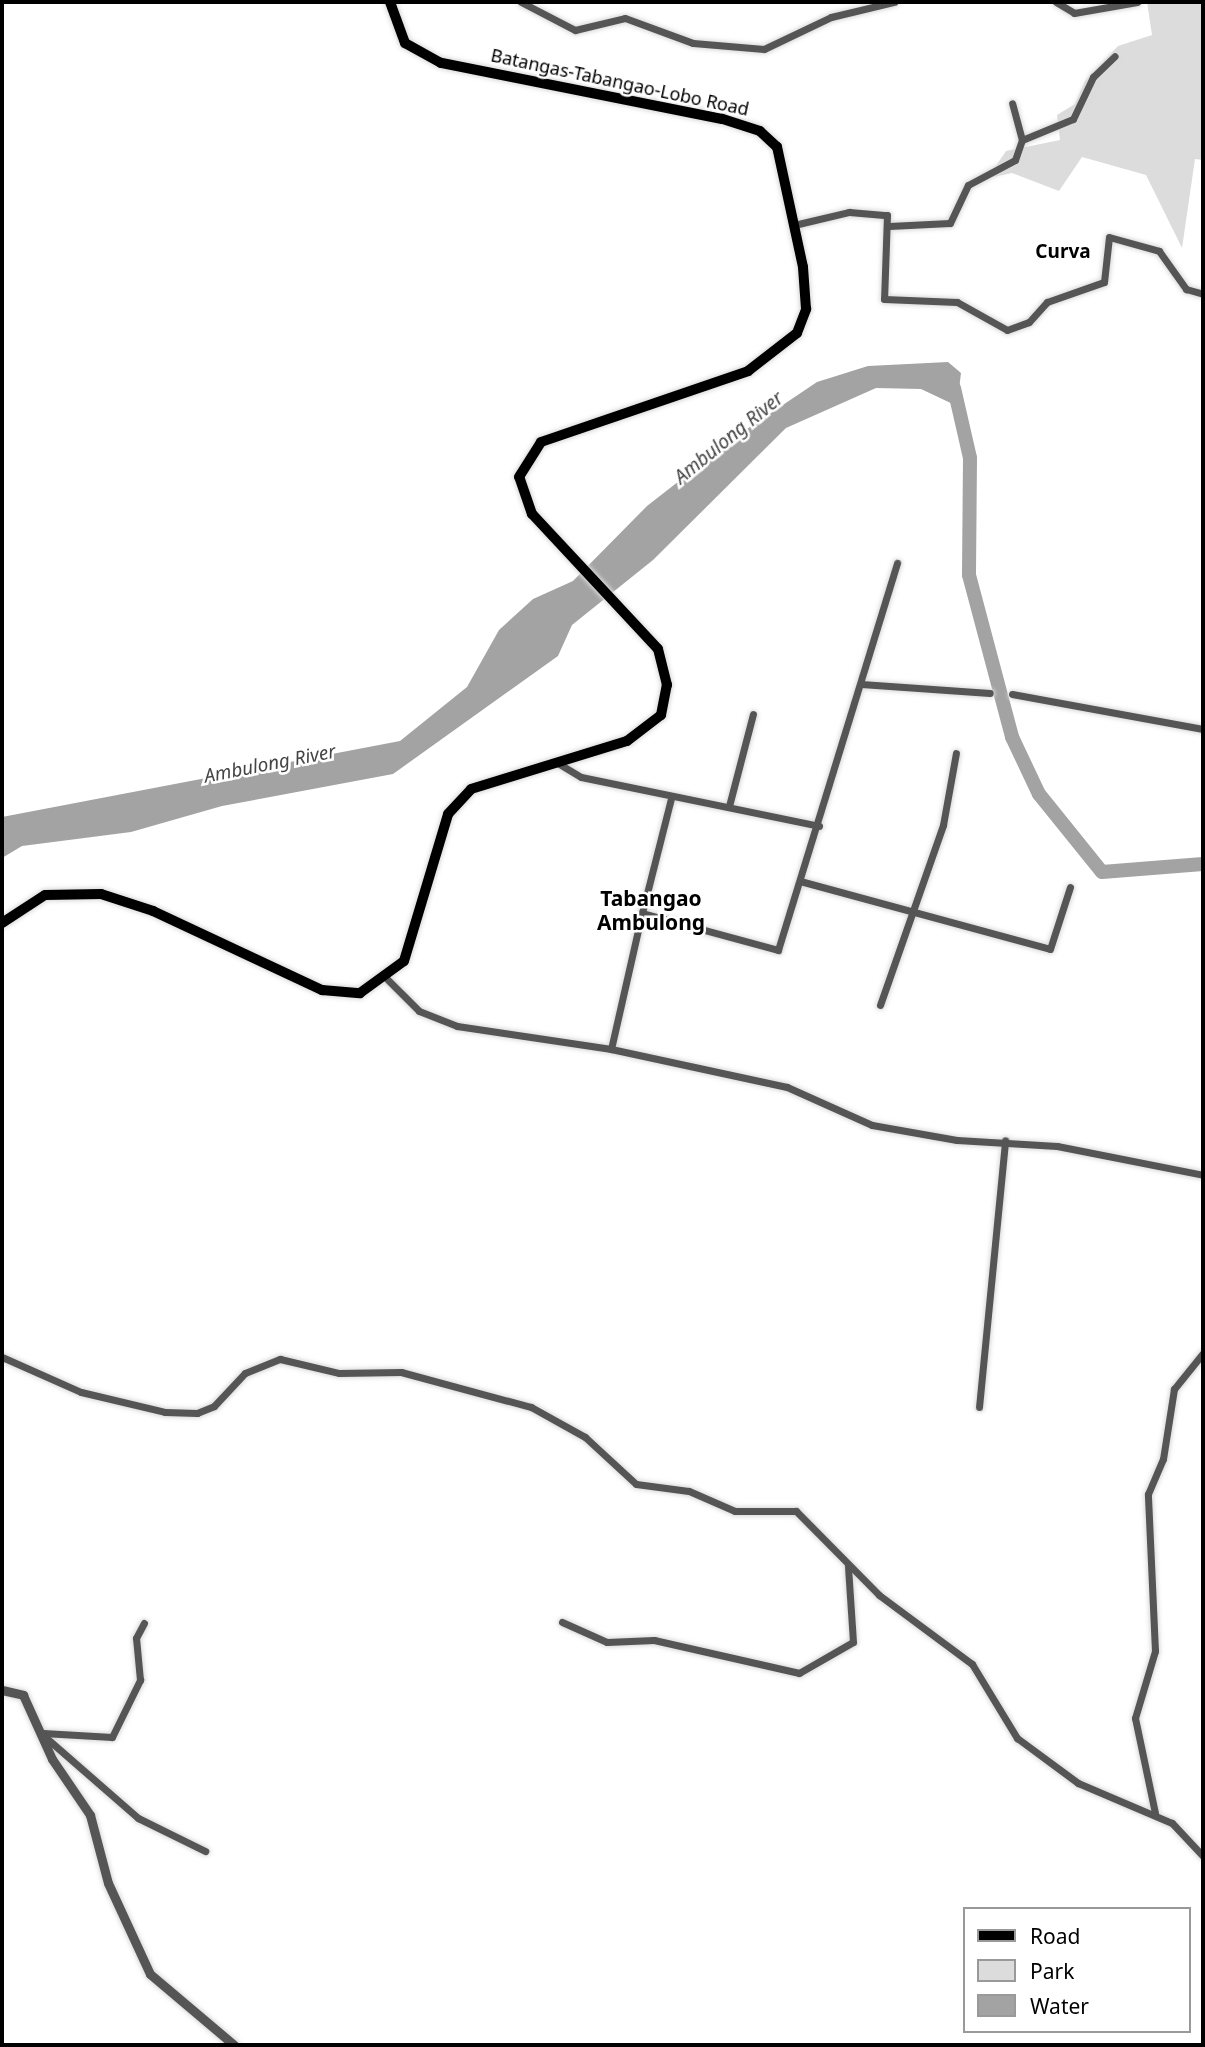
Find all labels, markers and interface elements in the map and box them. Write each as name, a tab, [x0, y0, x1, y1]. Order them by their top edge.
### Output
street label: Batangas-Tabangao-Lobo Road	[489, 44, 751, 120]
district label: Curva	[1035, 241, 1091, 263]
water label: Ambulong River	[670, 387, 788, 489]
water label: Ambulong River	[202, 740, 338, 788]
district label: Tabangao Ambulong	[597, 885, 705, 935]
legend	[964, 1907, 1191, 2033]
text: Road	[1030, 1922, 1080, 1950]
text: Park	[1030, 1957, 1074, 1985]
text: Water	[1030, 1992, 1089, 2020]

